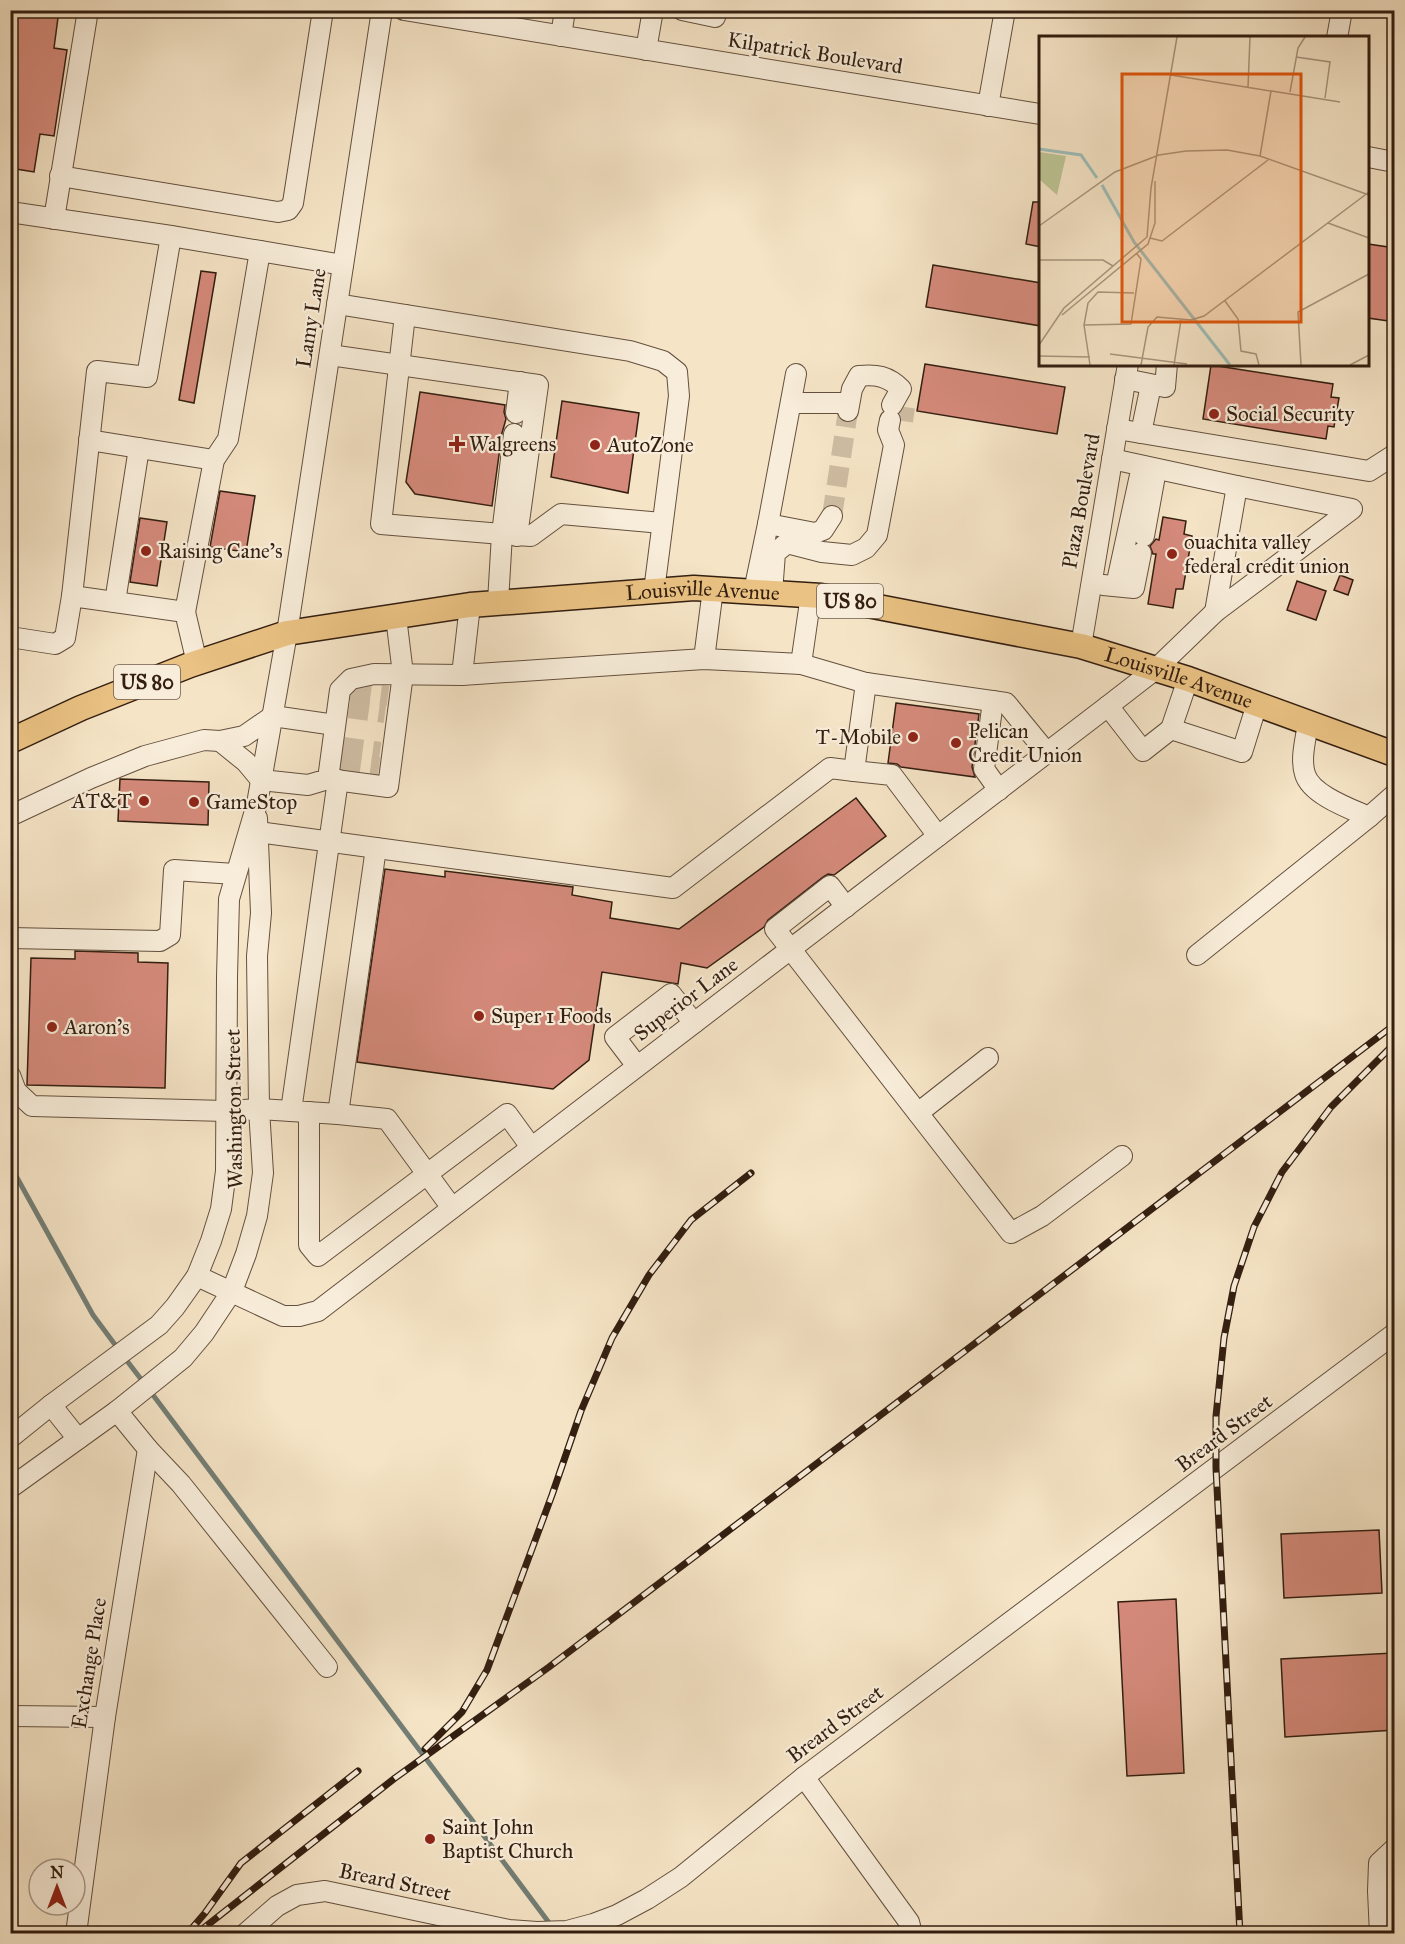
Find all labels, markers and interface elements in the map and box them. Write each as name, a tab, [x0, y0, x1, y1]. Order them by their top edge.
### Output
street label: Kilpatrick Boulevard	[725, 26, 905, 80]
inset map	[1039, 36, 1369, 366]
street label: Lamy Lane	[290, 266, 332, 370]
place label: Social Security	[1226, 401, 1355, 427]
marker: Social Security	[1207, 407, 1221, 421]
place label: Walgreens	[469, 431, 557, 457]
street label: Plaza Boulevard	[1056, 431, 1106, 571]
place label: AutoZone	[606, 432, 694, 458]
marker: Walgreens	[450, 437, 464, 451]
marker: AutoZone	[588, 438, 602, 452]
place label: ouachita valley federal credit union	[1184, 529, 1350, 579]
place label: Raising Cane's	[158, 538, 283, 564]
marker: Raising Cane's	[139, 544, 153, 558]
marker: ouachita valley federal credit union	[1165, 547, 1179, 561]
street label: Louisville Avenue	[625, 575, 781, 606]
road number: US 80	[817, 584, 883, 618]
street label: Louisville Avenue	[1101, 641, 1256, 715]
road number: US 80	[114, 665, 180, 699]
place label: Pelican Credit Union	[968, 718, 1082, 768]
place label: T-Mobile	[816, 724, 901, 750]
marker: T-Mobile	[906, 730, 920, 744]
marker: Pelican Credit Union	[949, 736, 963, 750]
place label: AT&T	[71, 788, 132, 814]
place label: GameStop	[206, 789, 297, 815]
marker: AT&T	[137, 794, 151, 808]
marker: GameStop	[187, 795, 201, 809]
street label: Superior Lane	[629, 951, 743, 1047]
place label: Super 1 Foods	[491, 1003, 612, 1029]
marker: Super 1 Foods	[472, 1009, 486, 1023]
place label: Aaron's	[63, 1014, 130, 1040]
marker: Aaron's	[45, 1020, 59, 1034]
street label: Washington Street	[220, 1028, 248, 1189]
street label: Breard Street	[1171, 1388, 1278, 1478]
street label: Exchange Place	[66, 1595, 112, 1730]
street label: Breard Street	[782, 1679, 889, 1769]
place label: Saint John Baptist Church	[442, 1814, 574, 1864]
marker: Saint John Baptist Church	[423, 1832, 437, 1846]
north arrow	[27, 1857, 87, 1917]
street label: Breard Street	[336, 1857, 454, 1907]
text: N	[50, 1863, 64, 1882]

